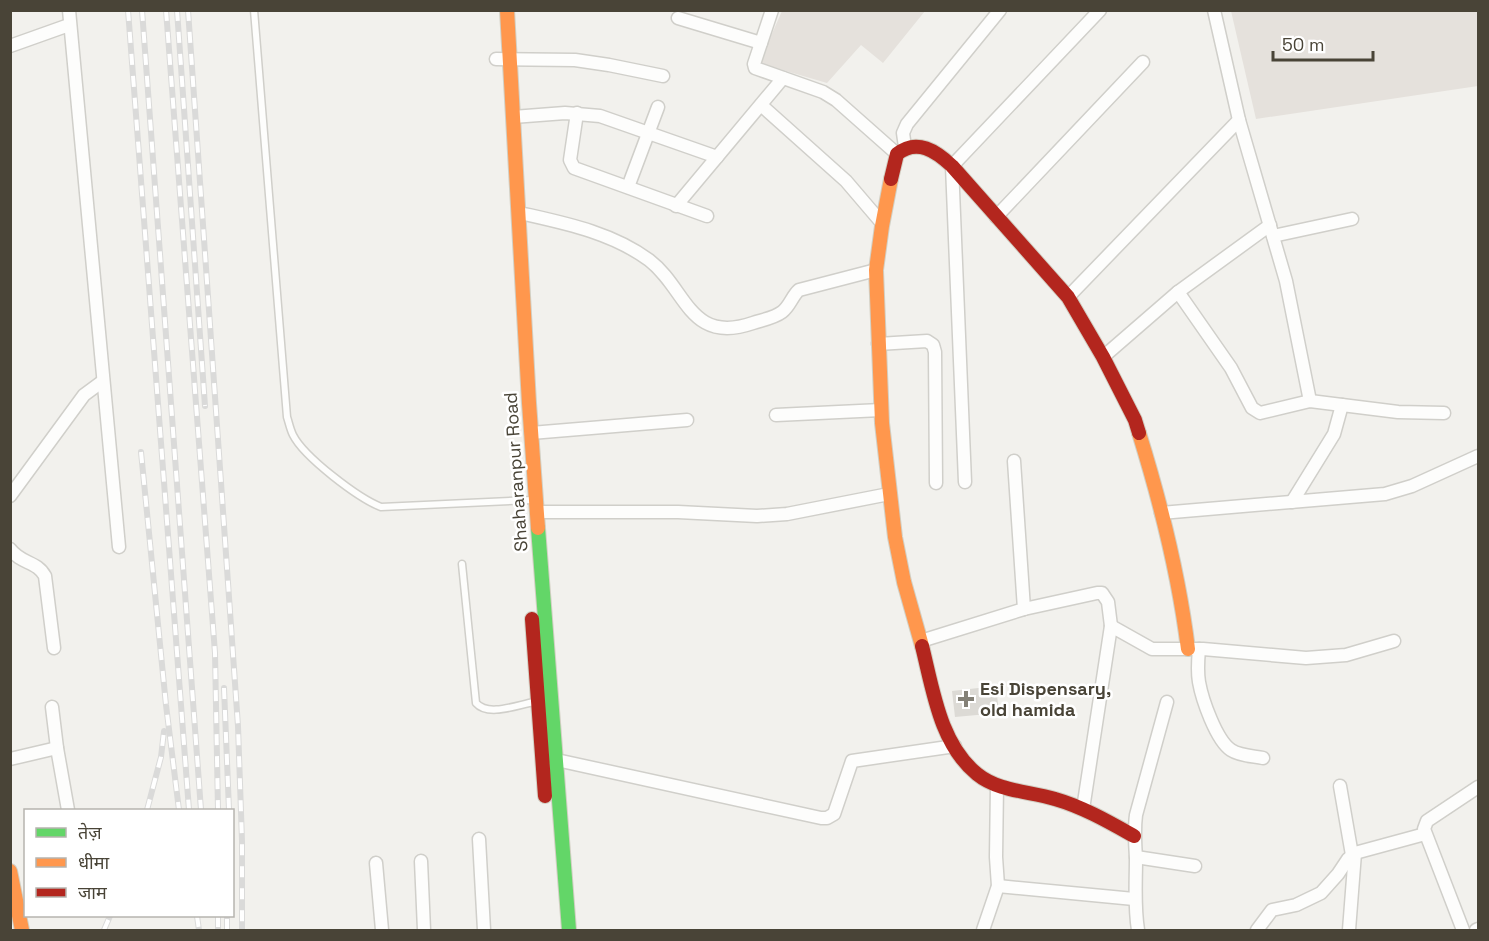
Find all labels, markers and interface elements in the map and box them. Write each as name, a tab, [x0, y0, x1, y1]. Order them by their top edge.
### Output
scale bar	[1273, 24, 1374, 62]
text: 50 m	[1282, 33, 1324, 56]
street label: Shaharanpur Road	[498, 391, 533, 553]
place label: Esi Dispensary, old hamida	[980, 677, 1111, 721]
marker: Esi Dispensary, old hamida	[957, 690, 975, 708]
legend	[24, 809, 234, 917]
text: तेज़	[78, 821, 102, 844]
text: धीमा	[78, 851, 109, 874]
text: जाम	[78, 881, 108, 904]

